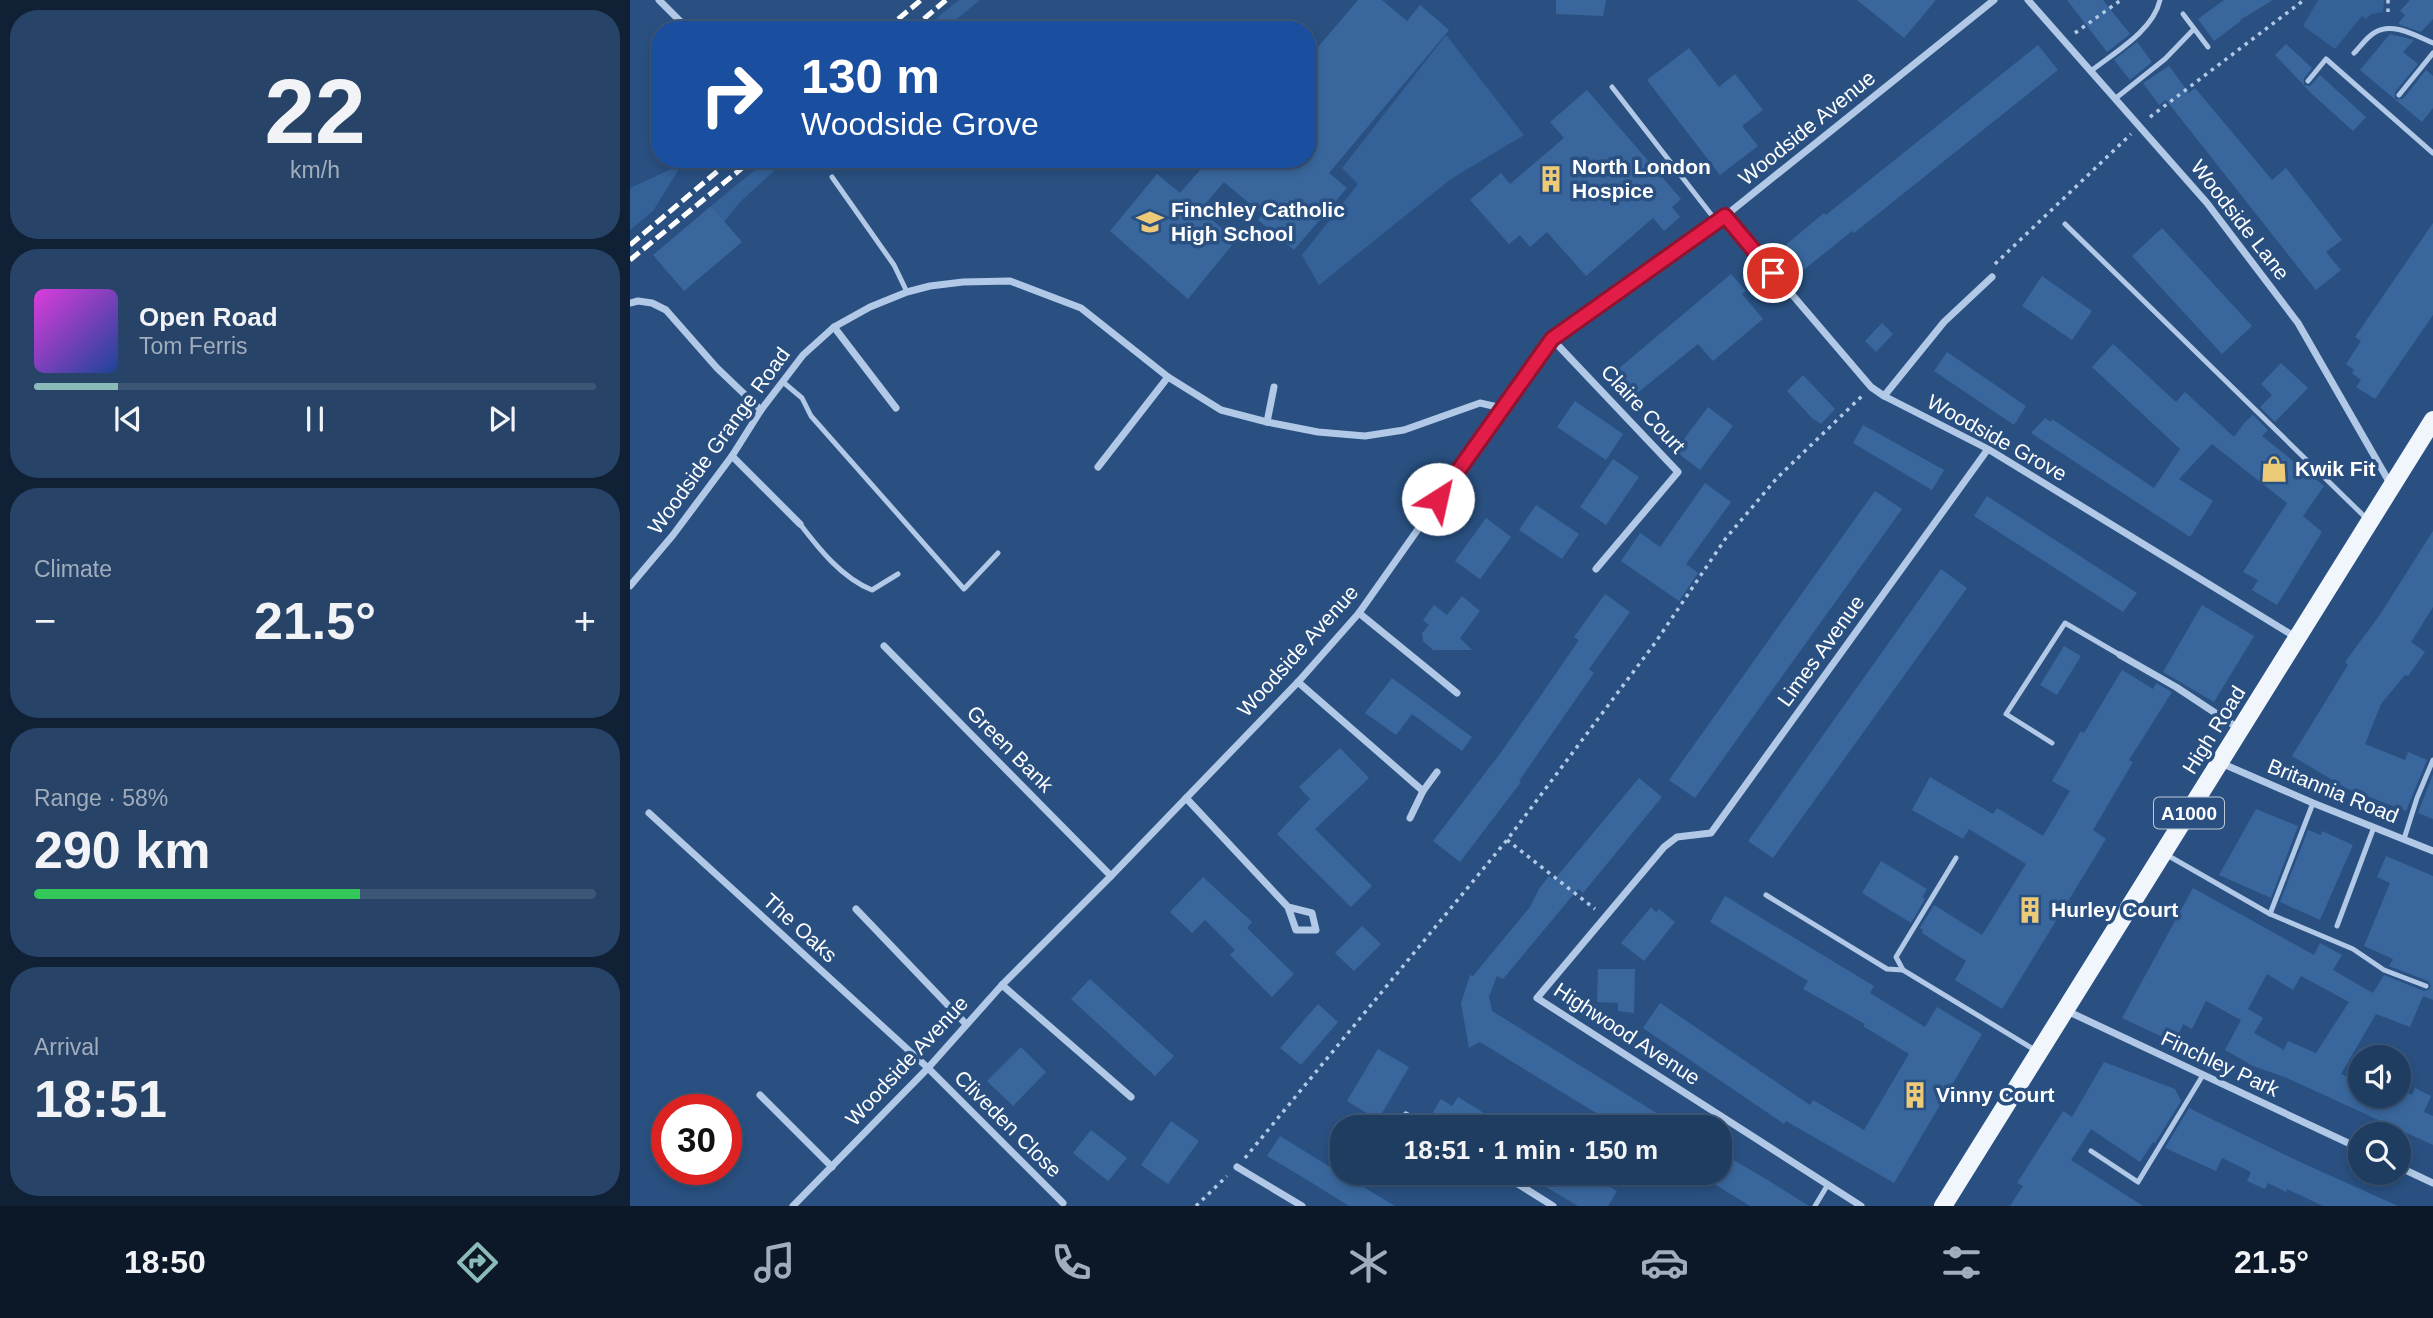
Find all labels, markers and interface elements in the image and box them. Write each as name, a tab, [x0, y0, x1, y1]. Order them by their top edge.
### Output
icon: right	[686, 49, 777, 140]
text: 130 m	[801, 49, 940, 103]
text: 22	[264, 61, 366, 162]
street label: Woodside Avenue	[1734, 66, 1879, 190]
text: Woodside Grove	[801, 106, 1039, 142]
place label: North London Hospice	[1572, 155, 1711, 202]
street label: Woodside Lane	[2187, 155, 2294, 284]
text: km/h	[290, 157, 340, 183]
building icon: North London Hospice	[1536, 164, 1566, 194]
place label: Finchley Catholic High School	[1171, 198, 1345, 245]
school or university icon: Finchley Catholic High School	[1135, 207, 1165, 237]
pin	[1743, 243, 1803, 303]
icon: arrive	[1754, 254, 1792, 292]
text: Open Road	[139, 302, 278, 332]
text: Tom Ferris	[139, 333, 248, 359]
street label: Woodside Grange Road	[643, 343, 794, 538]
street label: Claire Court	[1597, 360, 1690, 458]
street label: Woodside Grove	[1923, 390, 2071, 485]
icon: previous	[109, 400, 147, 438]
icon: pause	[296, 400, 334, 438]
icon: next	[483, 400, 521, 438]
shop icon: Kwik Fit	[2259, 454, 2289, 484]
place label: Kwik Fit	[2295, 457, 2376, 480]
position arrow	[1401, 462, 1475, 536]
text: Climate	[34, 556, 112, 582]
street label: Woodside Avenue	[1233, 580, 1363, 721]
street label: Limes Avenue	[1773, 591, 1869, 711]
text: 21.5°	[254, 592, 376, 650]
text: −	[34, 600, 56, 642]
text: +	[574, 600, 596, 642]
street label: High Road	[2178, 682, 2250, 778]
street label: Green Bank	[963, 701, 1058, 797]
street label: Britannia Road	[2264, 754, 2402, 827]
text: Range · 58%	[34, 785, 168, 811]
road number: A1000	[2154, 798, 2224, 828]
text: 290 km	[34, 821, 210, 879]
street label: The Oaks	[759, 889, 842, 967]
building icon: Hurley Court	[2015, 895, 2045, 925]
place label: Hurley Court	[2051, 898, 2178, 921]
street label: Highwood Avenue	[1550, 978, 1704, 1089]
street label: Woodside Avenue	[841, 991, 973, 1130]
street label: Finchley Park	[2158, 1026, 2283, 1101]
text: Arrival	[34, 1034, 99, 1060]
map controls	[2348, 1045, 2411, 1185]
button: sound	[2348, 1045, 2411, 1108]
street label: Cliveden Close	[950, 1066, 1066, 1182]
text: 18:51	[34, 1070, 167, 1128]
building icon: Vinny Court	[1900, 1080, 1930, 1110]
place label: Vinny Court	[1936, 1083, 2055, 1106]
speed limit sign: 30	[651, 1094, 742, 1185]
button: search	[2348, 1122, 2411, 1185]
text: 18:51 · 1 min · 150 m	[1404, 1135, 1658, 1165]
icon: directions	[453, 1238, 502, 1287]
icon: music	[750, 1238, 799, 1287]
icon: phone	[1047, 1238, 1096, 1287]
icon: climate	[1344, 1238, 1393, 1287]
icon: car	[1640, 1238, 1689, 1287]
icon: filters	[1937, 1238, 1986, 1287]
text: 18:50	[124, 1244, 206, 1280]
text: 21.5°	[2234, 1244, 2309, 1280]

